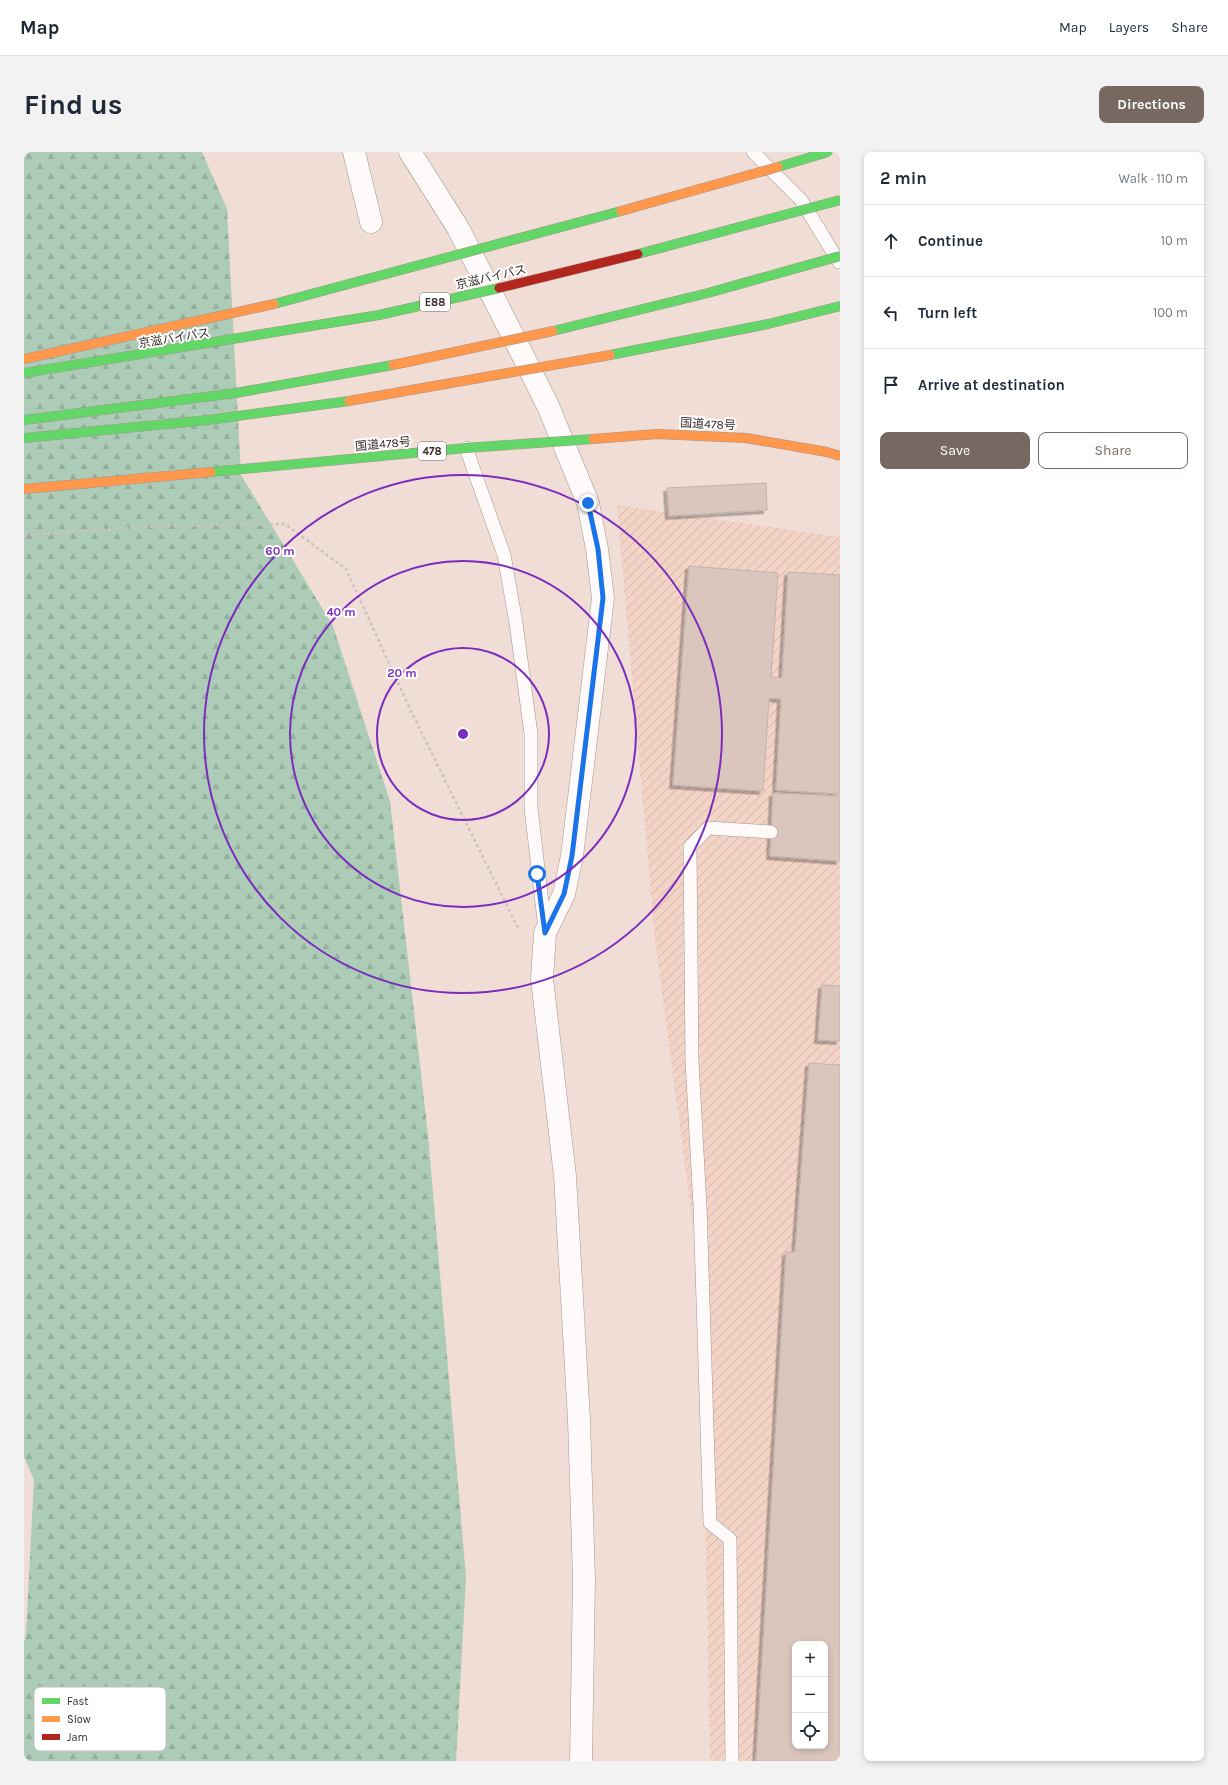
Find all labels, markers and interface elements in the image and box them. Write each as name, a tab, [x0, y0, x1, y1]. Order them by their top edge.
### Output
text: Map	[20, 17, 59, 39]
text: Map	[1059, 19, 1087, 36]
text: Layers	[1109, 19, 1149, 36]
text: Share	[1171, 19, 1208, 36]
button: Directions	[1099, 86, 1204, 123]
text: Find us	[24, 88, 123, 121]
text: 2 min	[880, 168, 927, 188]
text: Walk · 110 m	[1119, 171, 1188, 186]
icon: ahead	[880, 230, 902, 252]
text: Continue	[918, 232, 983, 250]
text: 10 m	[1161, 233, 1188, 248]
street label: 京滋バイパス	[454, 262, 528, 292]
road number: E88	[420, 293, 450, 311]
icon: left	[880, 302, 902, 324]
text: Turn left	[918, 304, 977, 322]
text: 100 m	[1153, 305, 1188, 320]
street label: 京滋バイパス	[137, 325, 211, 351]
icon: arrive	[880, 374, 902, 396]
text: Arrive at destination	[918, 376, 1065, 394]
street label: 国道478号	[680, 416, 736, 432]
button: Save	[880, 432, 1030, 469]
button: Share	[1038, 432, 1188, 469]
street label: 国道478号	[355, 435, 411, 453]
road number: 478	[418, 442, 446, 460]
route end	[579, 494, 597, 512]
text: 60 m	[265, 544, 295, 558]
text: 40 m	[326, 605, 356, 619]
text: 20 m	[387, 666, 417, 680]
centre of rings	[456, 727, 470, 741]
route start	[528, 865, 546, 883]
map controls	[792, 1641, 828, 1749]
button: +	[792, 1641, 828, 1677]
button: −	[792, 1677, 828, 1713]
legend	[34, 1687, 166, 1751]
text: Fast	[67, 1695, 88, 1708]
text: Slow	[67, 1713, 91, 1726]
button: locate	[792, 1713, 828, 1749]
text: Jam	[67, 1731, 88, 1744]

